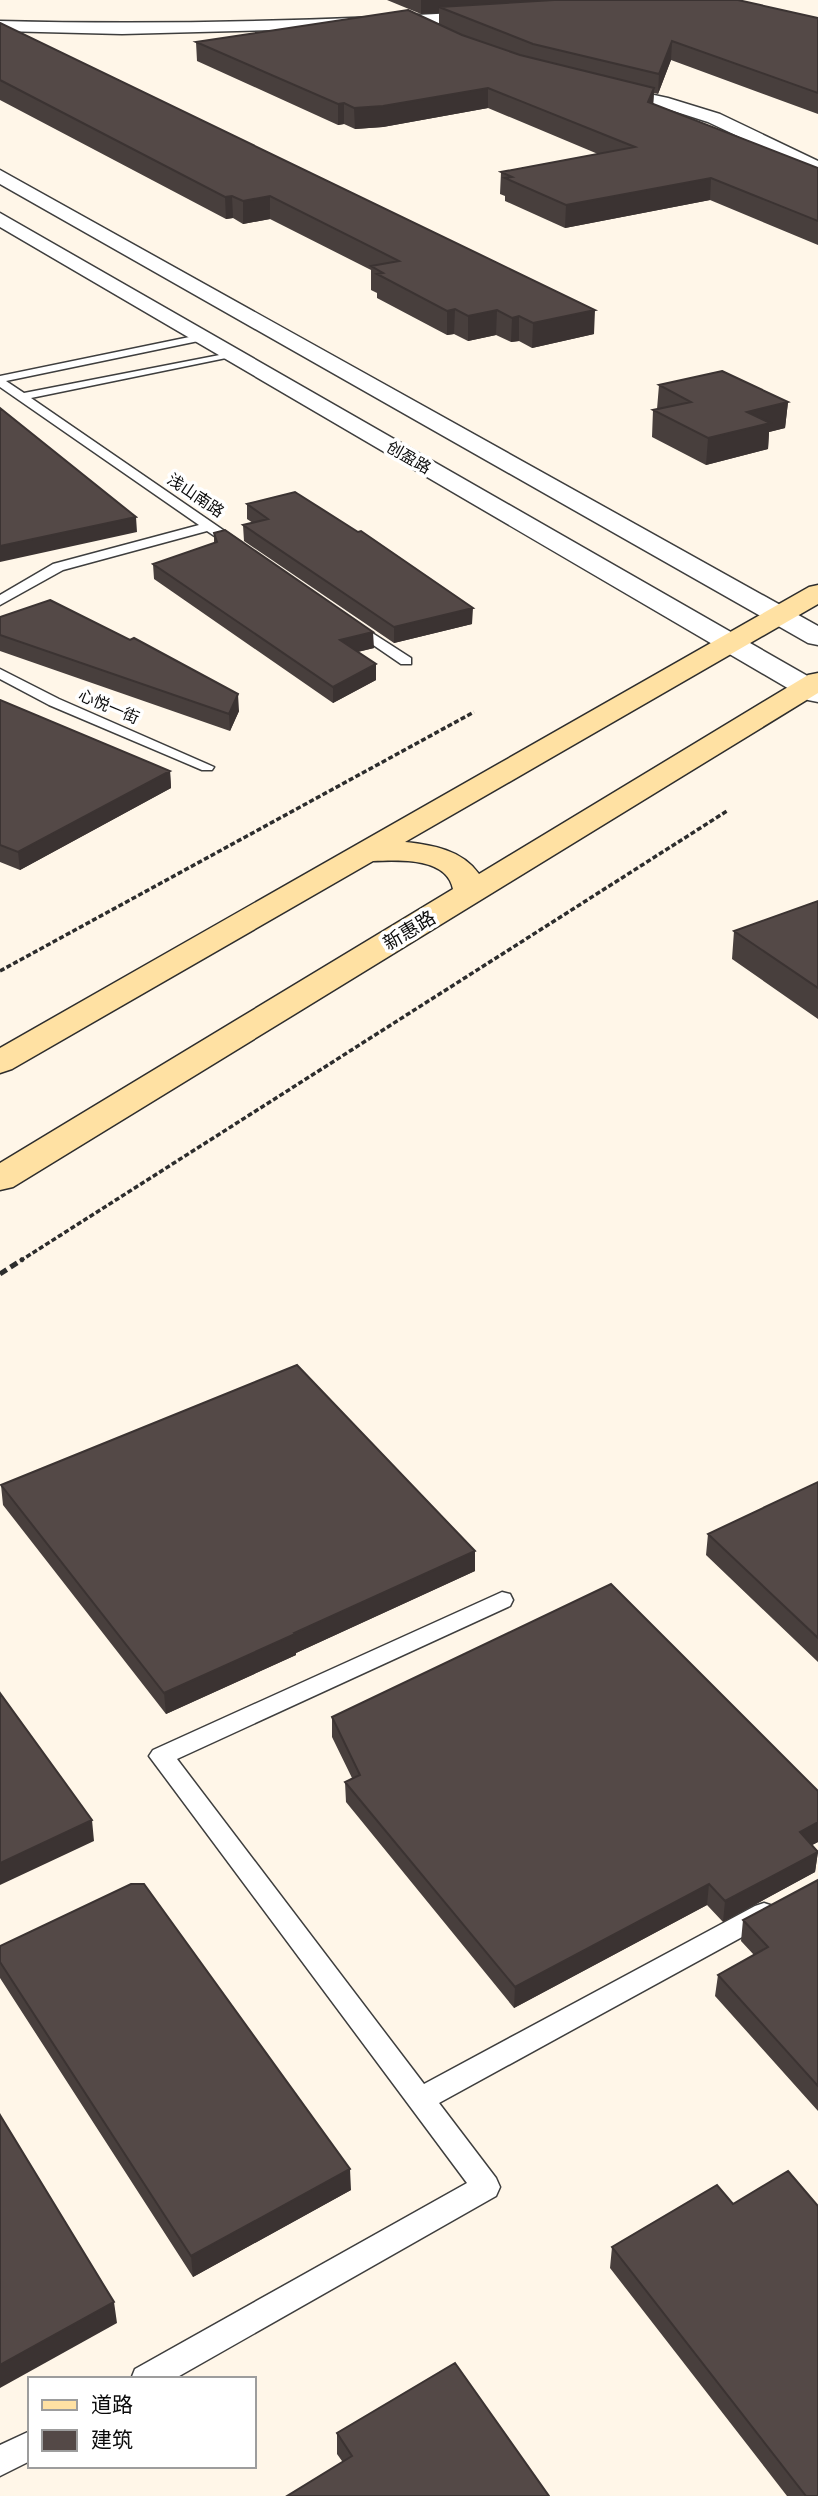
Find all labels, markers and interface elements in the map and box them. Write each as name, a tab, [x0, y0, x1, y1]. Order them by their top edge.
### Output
street label: 创盈路	[383, 436, 435, 478]
street label: 浅山南路	[164, 469, 228, 521]
street label: 心悦一街	[76, 684, 142, 728]
street label: 新惠路	[379, 906, 440, 955]
legend	[28, 2377, 256, 2468]
text: 道路	[91, 2392, 133, 2418]
text: 建筑	[91, 2427, 133, 2453]

